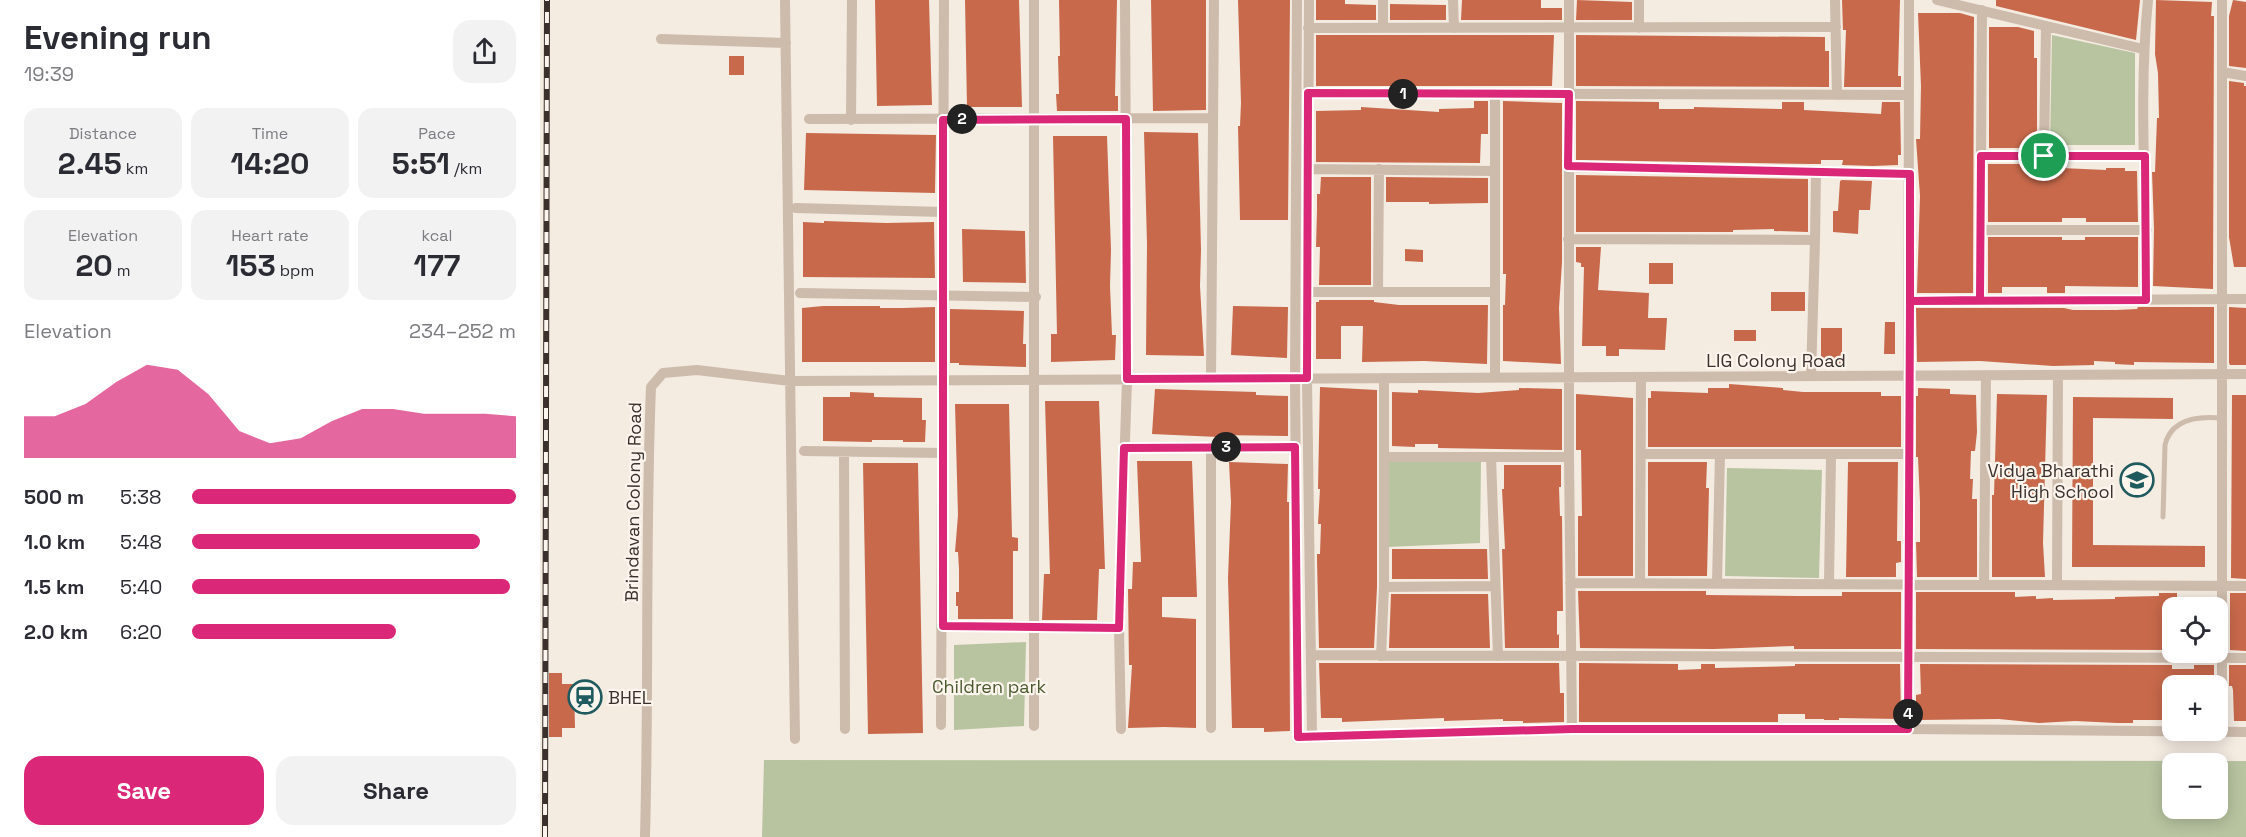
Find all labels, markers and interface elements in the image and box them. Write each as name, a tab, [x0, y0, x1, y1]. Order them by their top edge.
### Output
text: Evening run	[24, 17, 212, 59]
button: share	[453, 20, 516, 83]
text: 19:39	[24, 61, 74, 87]
pin: 1	[1388, 79, 1418, 109]
text: 1	[1399, 83, 1407, 104]
pin: 2	[947, 104, 977, 134]
text: 2	[957, 108, 967, 129]
text: Distance	[69, 123, 137, 144]
text: Time	[252, 123, 288, 144]
text: Pace	[418, 123, 456, 144]
pin	[2018, 130, 2069, 181]
icon: arrive	[2027, 139, 2060, 172]
text: 2.45	[58, 144, 122, 183]
text: 14:20	[231, 144, 309, 183]
text: 5:51	[392, 144, 450, 183]
text: km	[122, 158, 148, 179]
text: /km	[450, 158, 482, 179]
text: Elevation	[68, 225, 138, 246]
text: Heart rate	[231, 225, 309, 246]
text: kcal	[422, 225, 452, 246]
text: 20	[75, 246, 113, 285]
text: 153	[226, 246, 276, 285]
text: 177	[414, 246, 460, 285]
text: m	[113, 260, 131, 281]
text: bpm	[276, 260, 314, 281]
text: Elevation	[24, 318, 112, 344]
text: 234–252 m	[409, 318, 516, 344]
street label: LIG Colony Road	[1706, 349, 1846, 372]
street label: Brindavan Colony Road	[620, 402, 646, 602]
pin: 3	[1211, 432, 1241, 462]
text: 3	[1221, 436, 1231, 457]
place label: Vidya Bharathi High School	[1988, 459, 2114, 503]
school or university icon: Vidya Bharathi High School	[2119, 462, 2155, 498]
text: 500 m	[24, 484, 84, 510]
text: 5:38	[120, 484, 162, 510]
text: 1.0 km	[24, 529, 85, 555]
text: 5:48	[120, 529, 162, 555]
text: 1.5 km	[24, 574, 84, 600]
text: 5:40	[120, 574, 162, 600]
map controls	[2162, 597, 2228, 819]
button: locate	[2162, 597, 2228, 663]
text: 2.0 km	[24, 619, 88, 645]
text: 6:20	[120, 619, 162, 645]
park label: Children park	[932, 675, 1046, 698]
button: +	[2162, 675, 2228, 741]
station icon: BHEL	[567, 679, 603, 715]
place label: BHEL	[608, 686, 652, 709]
pin: 4	[1893, 699, 1923, 729]
text: 4	[1903, 703, 1913, 724]
button: −	[2162, 753, 2228, 819]
button: Save	[24, 756, 264, 825]
button: Share	[276, 756, 516, 825]

